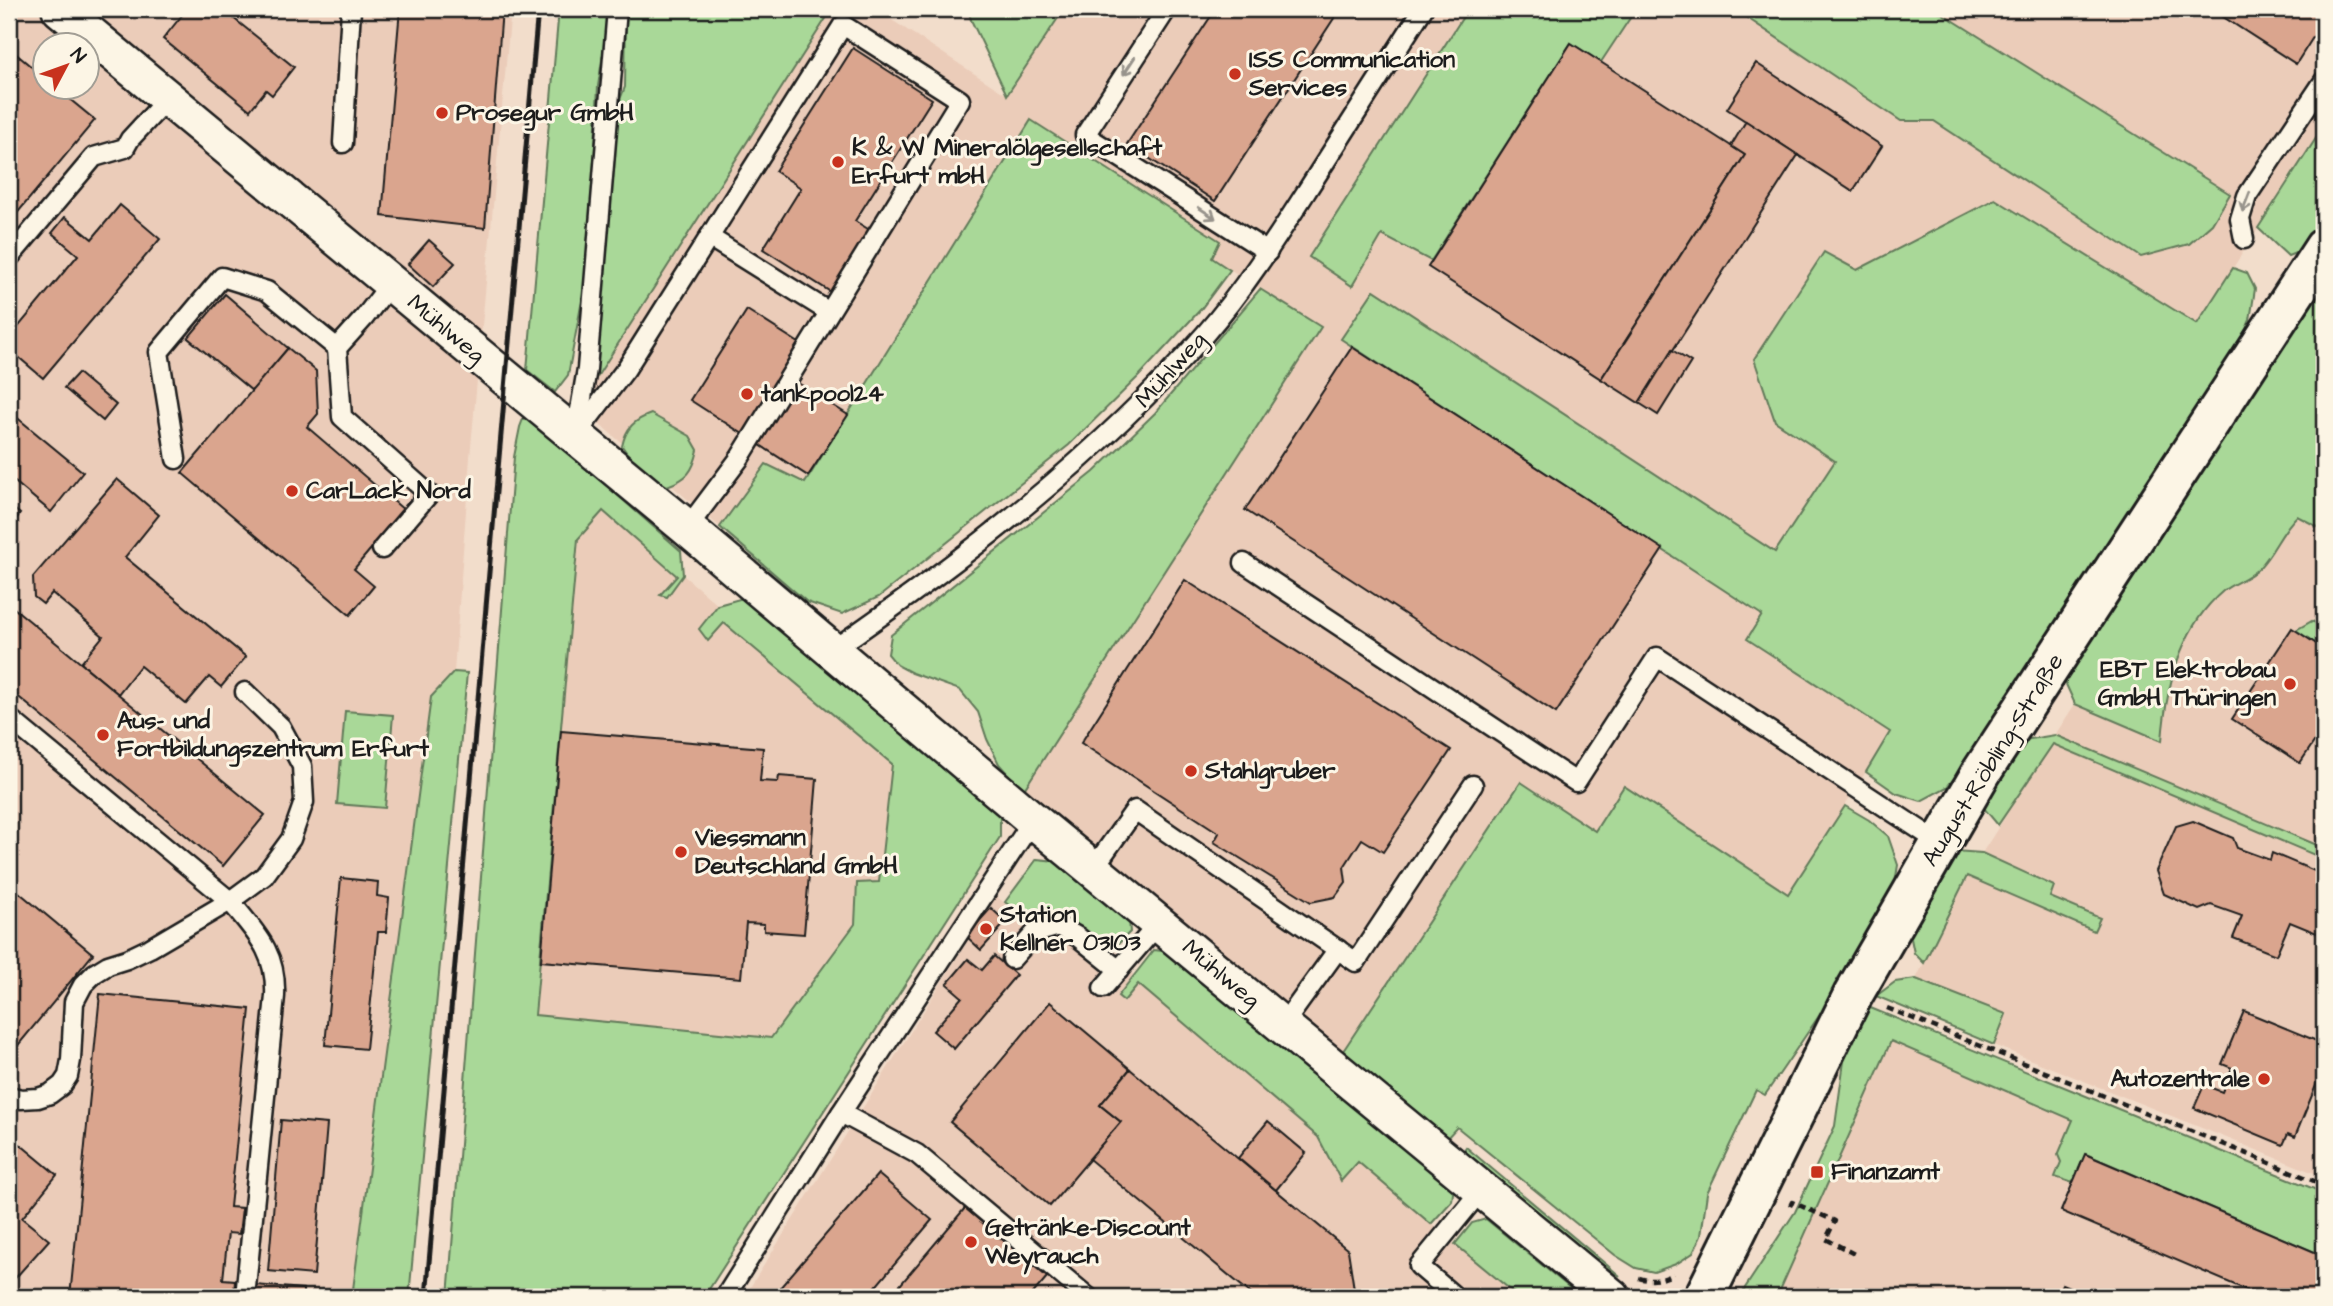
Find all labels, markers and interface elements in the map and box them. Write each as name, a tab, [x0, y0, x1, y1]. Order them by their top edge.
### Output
north arrow	[32, 32, 102, 102]
text: N	[64, 42, 92, 69]
place label: ISS Communication Services	[1248, 43, 1455, 105]
one-way arrow	[1122, 56, 1137, 75]
marker: ISS Communication Services	[1227, 66, 1243, 82]
place label: Prosegur GmbH	[456, 96, 634, 131]
marker: Prosegur GmbH	[434, 105, 450, 121]
place label: K & W Mineralölgesellschaft Erfurt mbH	[852, 131, 1162, 193]
marker: K & W Mineralölgesellschaft Erfurt mbH	[830, 154, 846, 170]
one-way arrow	[2239, 191, 2252, 212]
one-way arrow	[1197, 207, 1217, 221]
street label: Mühlweg	[399, 286, 492, 373]
street label: Mühlweg	[1127, 324, 1215, 416]
place label: tankpool24	[760, 377, 885, 411]
marker: tankpool24	[739, 386, 755, 402]
place label: CarLack Nord	[306, 474, 472, 508]
marker: CarLack Nord	[284, 483, 300, 499]
street label: August-Röbling-Straße	[1914, 647, 2073, 874]
place label: EBT Elektrobau GmbH Thüringen	[2098, 653, 2276, 716]
marker: EBT Elektrobau GmbH Thüringen	[2282, 676, 2298, 692]
place label: Aus- und Fortbildungszentrum Erfurt	[117, 704, 429, 767]
marker: Aus- und Fortbildungszentrum Erfurt	[95, 727, 111, 743]
place label: Stahlgruber	[1204, 754, 1336, 789]
marker: Stahlgruber	[1183, 763, 1199, 779]
place label: Viessmann Deutschland GmbH	[694, 821, 898, 883]
marker: Viessmann Deutschland GmbH	[673, 844, 689, 860]
place label: Station Kellner 03103	[999, 898, 1141, 960]
marker: Station Kellner 03103	[978, 921, 994, 937]
street label: Mühlweg	[1174, 931, 1267, 1018]
place label: Autozentrale	[2110, 1062, 2250, 1096]
marker: Autozentrale	[2256, 1071, 2272, 1087]
place label: Finanzamt	[1831, 1155, 1940, 1189]
marker: Finanzamt	[1809, 1164, 1825, 1180]
place label: Getränke-Discount Weyrauch	[984, 1211, 1191, 1275]
marker: Getränke-Discount Weyrauch	[963, 1234, 979, 1250]

